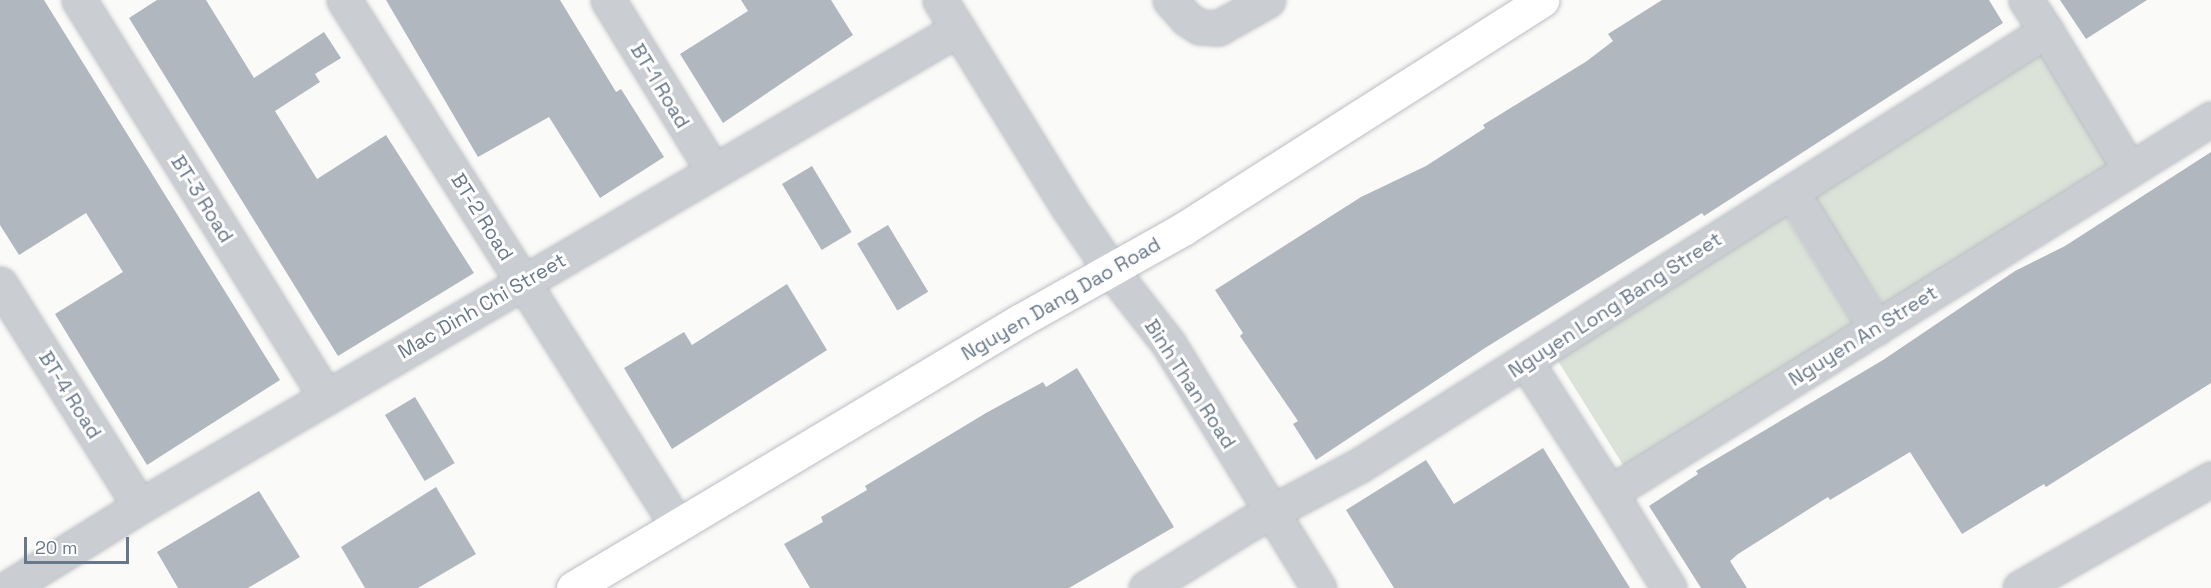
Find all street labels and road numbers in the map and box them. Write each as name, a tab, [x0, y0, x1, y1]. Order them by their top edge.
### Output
street label: BT-1 Road	[625, 39, 695, 133]
street label: BT-3 Road	[166, 151, 238, 247]
street label: BT-2 Road	[446, 169, 518, 265]
street label: Nguyen Long Bang Street	[1504, 227, 1726, 383]
street label: Nguyen Dang Dao Road	[957, 232, 1165, 366]
street label: Mac Dinh Chi Street	[394, 248, 570, 364]
street label: Nguyen An Street	[1784, 281, 1942, 391]
street label: Binh Than Road	[1139, 315, 1241, 453]
street label: BT-4 Road	[34, 347, 106, 443]

